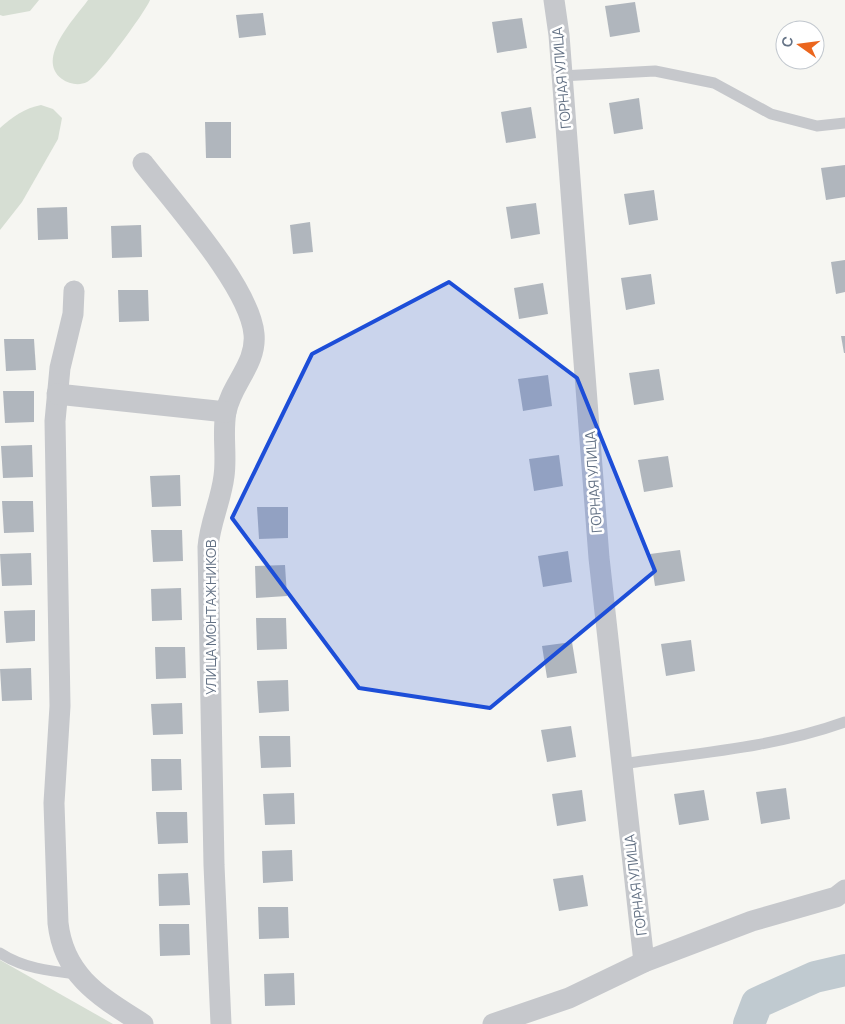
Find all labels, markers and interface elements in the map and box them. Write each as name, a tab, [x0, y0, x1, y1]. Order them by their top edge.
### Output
north arrow	[775, 20, 825, 70]
street label: ГОРНАЯ УЛИЦА	[547, 26, 575, 130]
text: С	[776, 34, 797, 49]
street label: ГОРНАЯ УЛИЦА	[580, 430, 606, 534]
street label: УЛИЦА МОНТАЖНИКОВ	[201, 539, 220, 695]
street label: ГОРНАЯ УЛИЦА	[619, 833, 651, 937]

